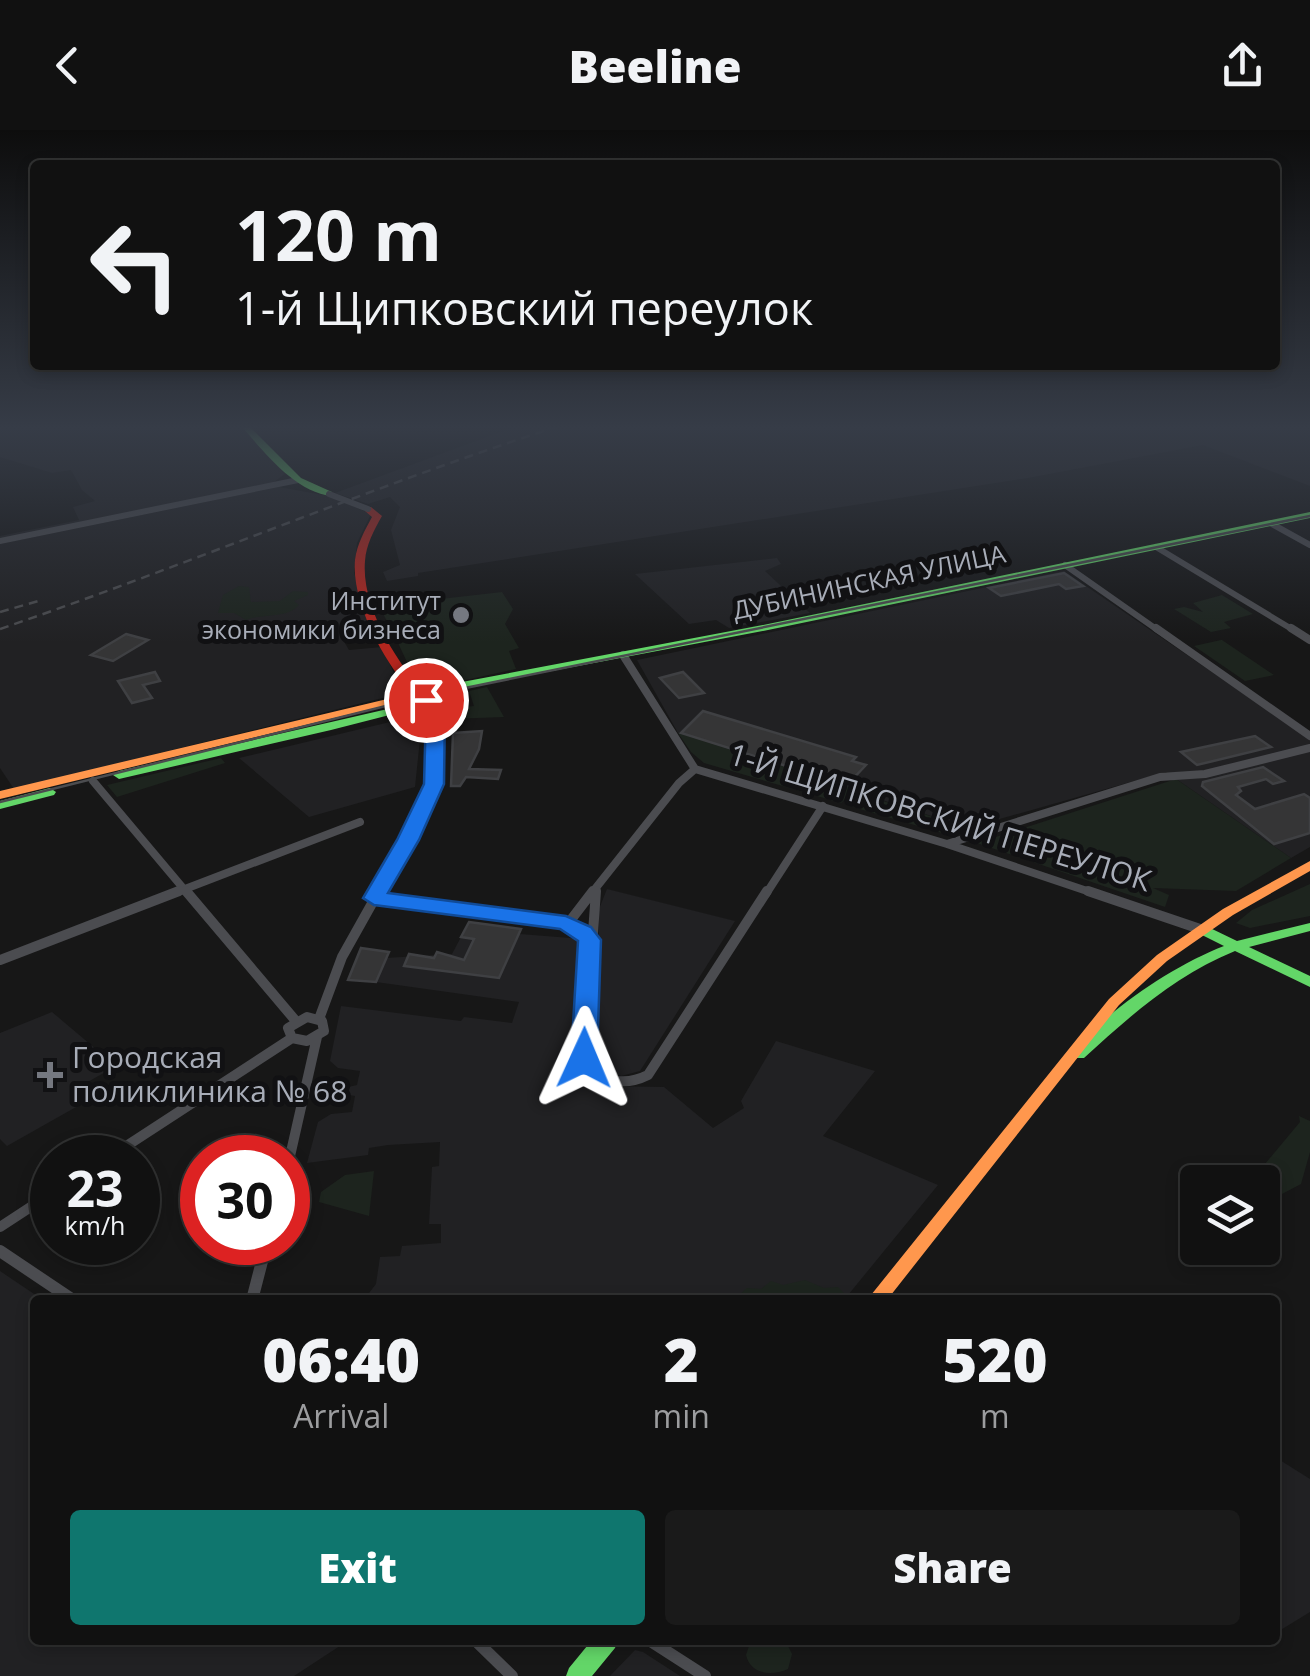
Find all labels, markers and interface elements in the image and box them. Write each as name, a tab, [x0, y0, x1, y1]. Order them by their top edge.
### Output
text: Beeline	[568, 35, 742, 96]
icon: back	[40, 38, 95, 93]
icon: share	[1215, 38, 1270, 93]
text: 120 m	[235, 186, 442, 282]
icon: left	[70, 200, 200, 330]
text: 1-й Щипковский переулок	[235, 277, 813, 338]
street label: ДУБИНИНСКАЯ УЛИЦА	[729, 535, 1008, 627]
place label: Институт экономики бизнеса	[202, 583, 441, 646]
marker: Институт экономики бизнеса	[450, 604, 472, 626]
pin	[384, 658, 469, 743]
icon: arrive	[399, 673, 454, 728]
street label: 1-Й ЩИПКОВСКИЙ ПЕРЕУЛОК	[724, 733, 1157, 901]
position arrow	[532, 1006, 636, 1110]
place label: Городская поликлиника № 68	[72, 1036, 347, 1111]
marker: Городская поликлиника № 68	[37, 1062, 63, 1088]
speed limit sign: 30	[180, 1135, 310, 1265]
text: 23	[66, 1154, 124, 1222]
map controls	[1180, 1165, 1280, 1265]
button: layers	[1180, 1165, 1280, 1265]
text: km/h	[65, 1208, 125, 1242]
text: 06:40	[262, 1318, 420, 1400]
text: 2	[664, 1318, 699, 1400]
text: 520	[942, 1318, 1048, 1400]
text: Arrival	[293, 1394, 389, 1437]
text: min	[653, 1394, 710, 1437]
text: m	[980, 1394, 1010, 1437]
button: Exit	[70, 1510, 645, 1625]
button: Share	[665, 1510, 1240, 1625]

